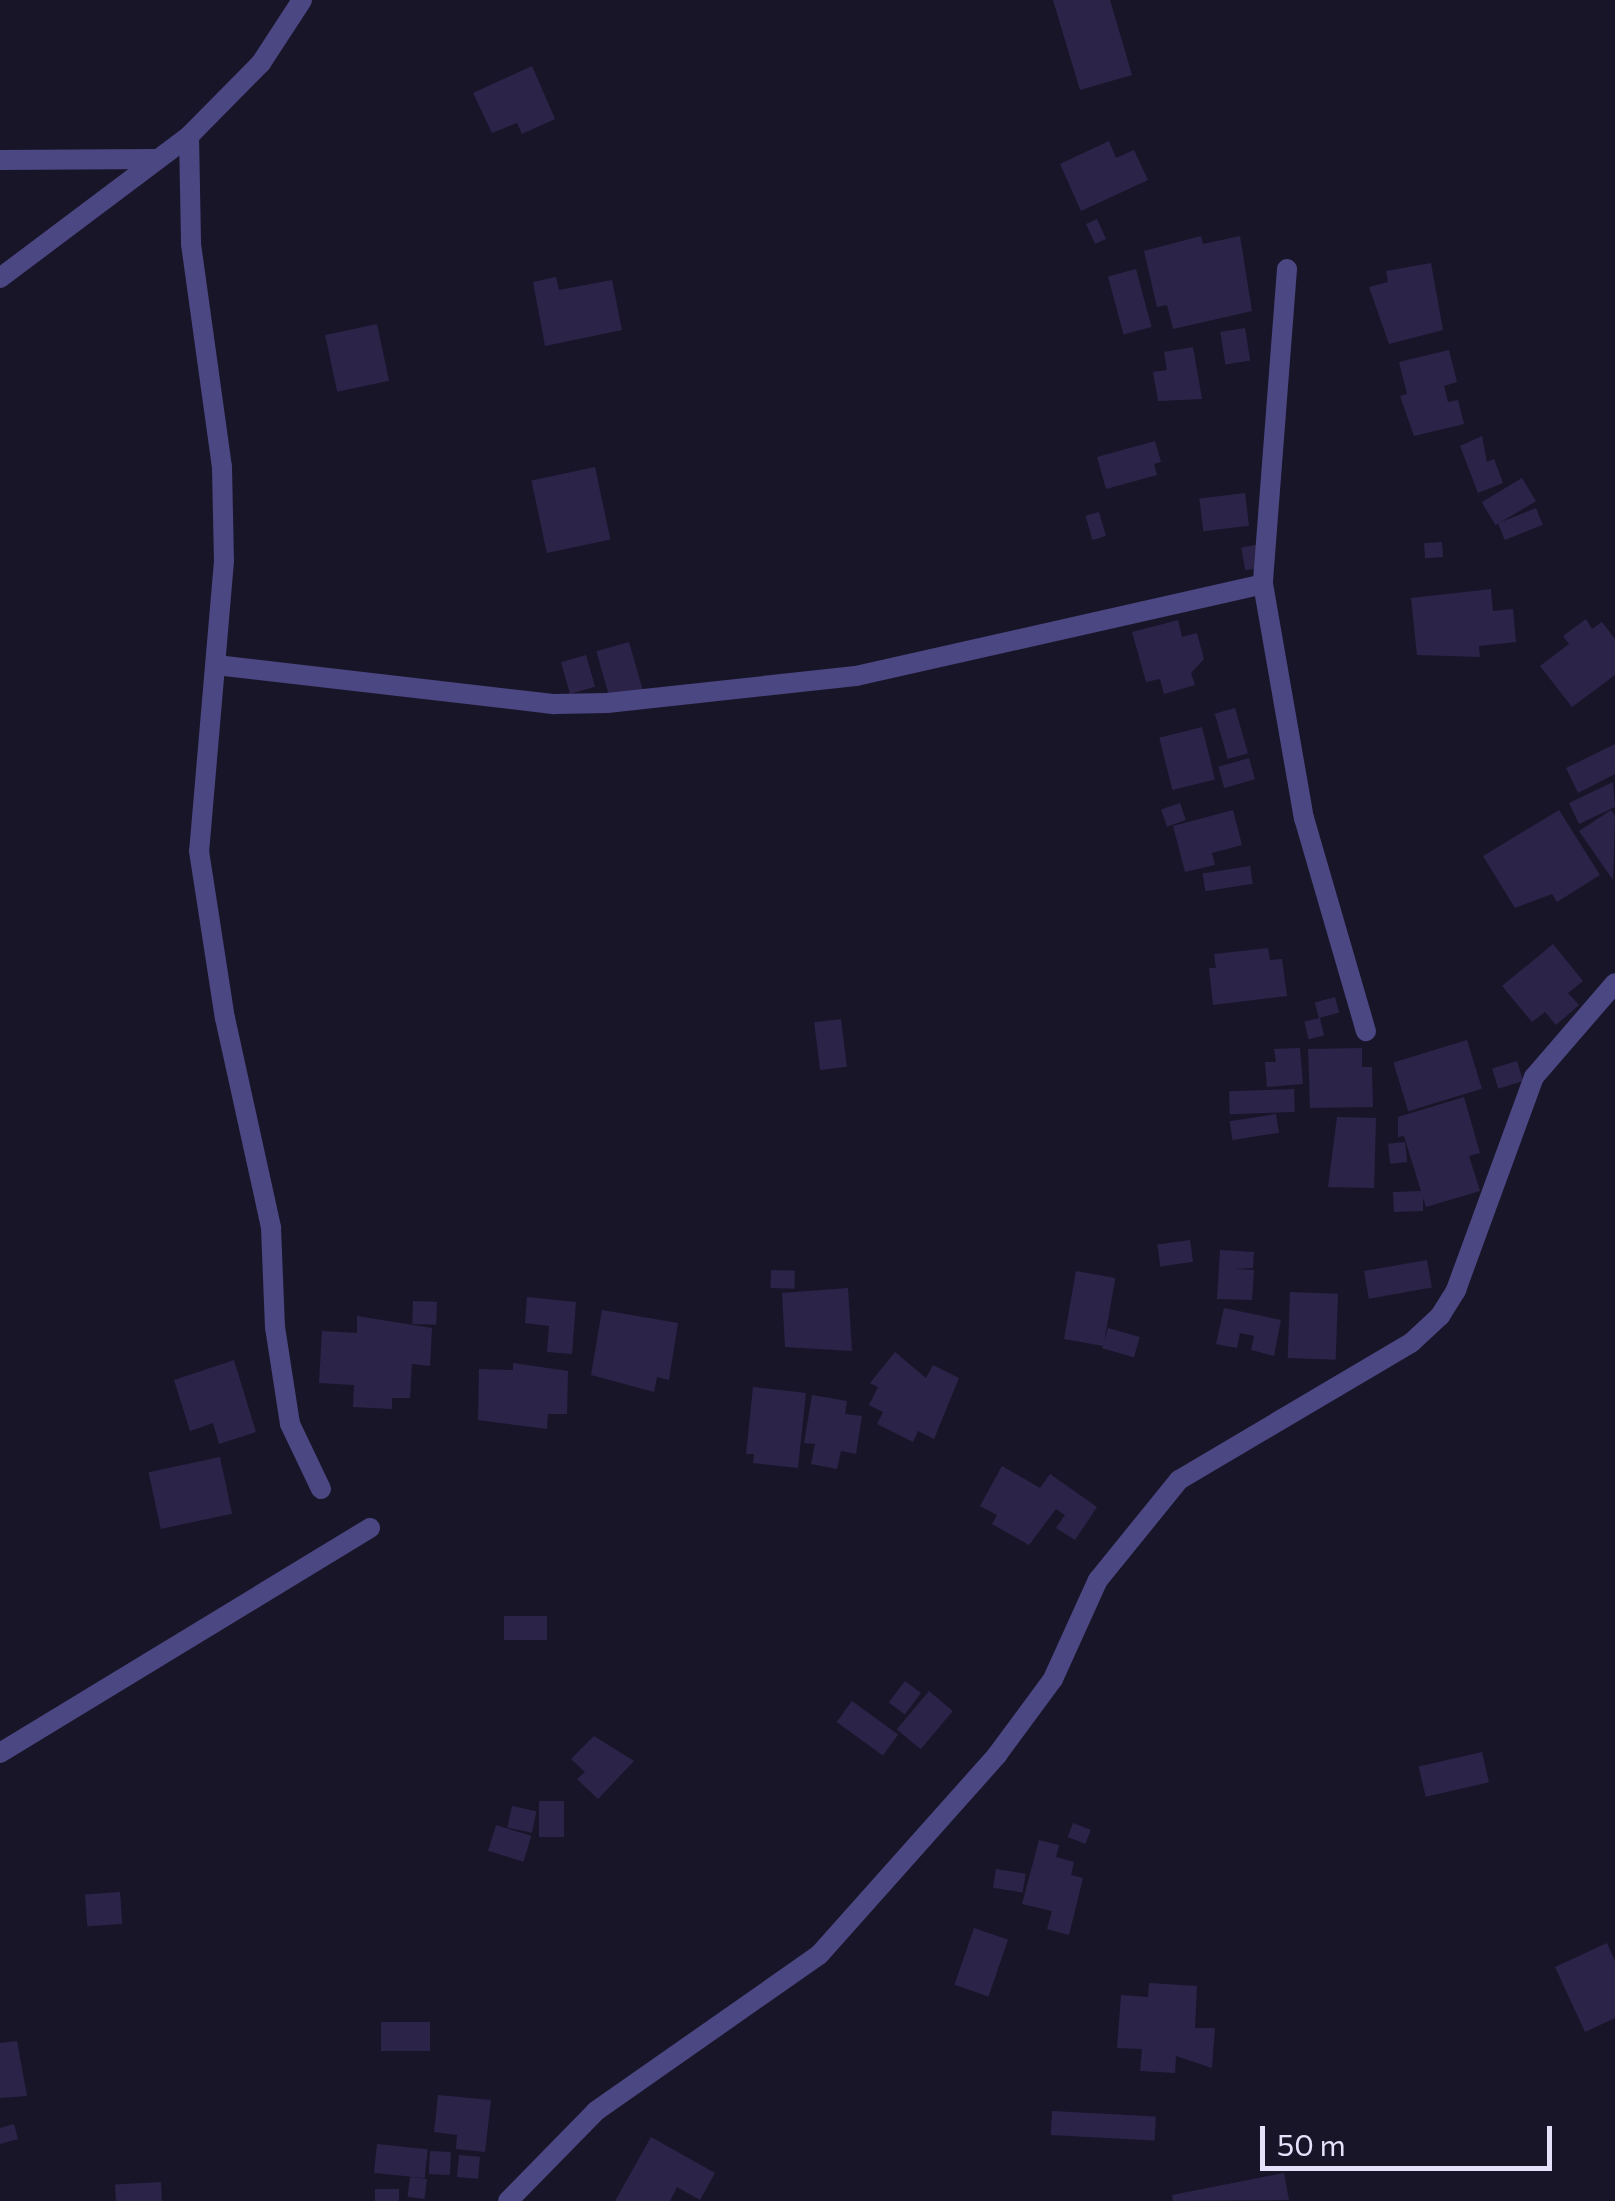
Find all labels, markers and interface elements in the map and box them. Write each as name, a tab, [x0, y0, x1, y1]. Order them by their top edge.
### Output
scale bar	[1265, 2106, 1558, 2168]
text: 50 m	[1277, 2125, 1346, 2162]

